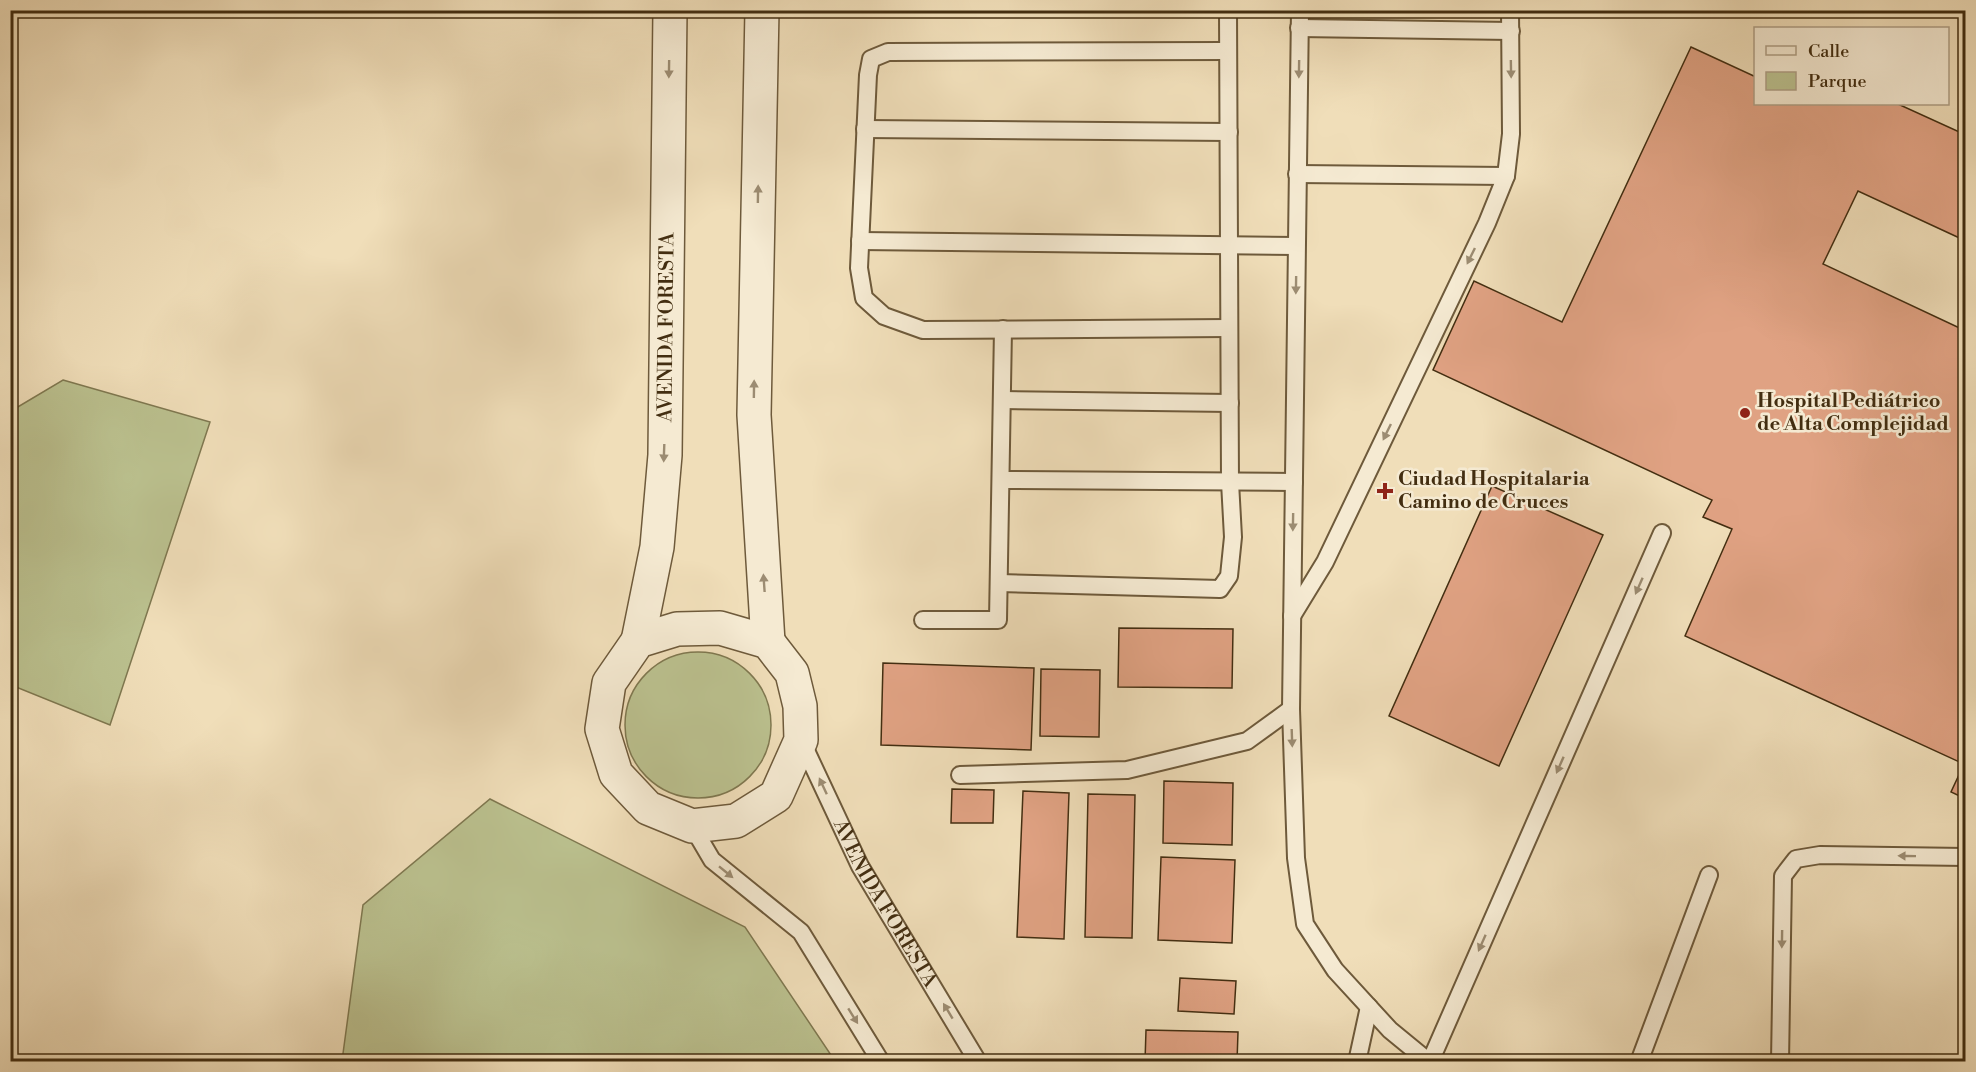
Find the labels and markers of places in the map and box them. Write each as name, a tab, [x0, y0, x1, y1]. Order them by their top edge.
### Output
place label: Hospital Pediátrico de Alta Complejidad	[1757, 389, 1949, 437]
marker: Hospital Pediátrico de Alta Complejidad	[1738, 406, 1752, 420]
place label: Ciudad Hospitalaria Camino de Cruces	[1398, 467, 1590, 515]
marker: Ciudad Hospitalaria Camino de Cruces	[1376, 482, 1394, 500]

